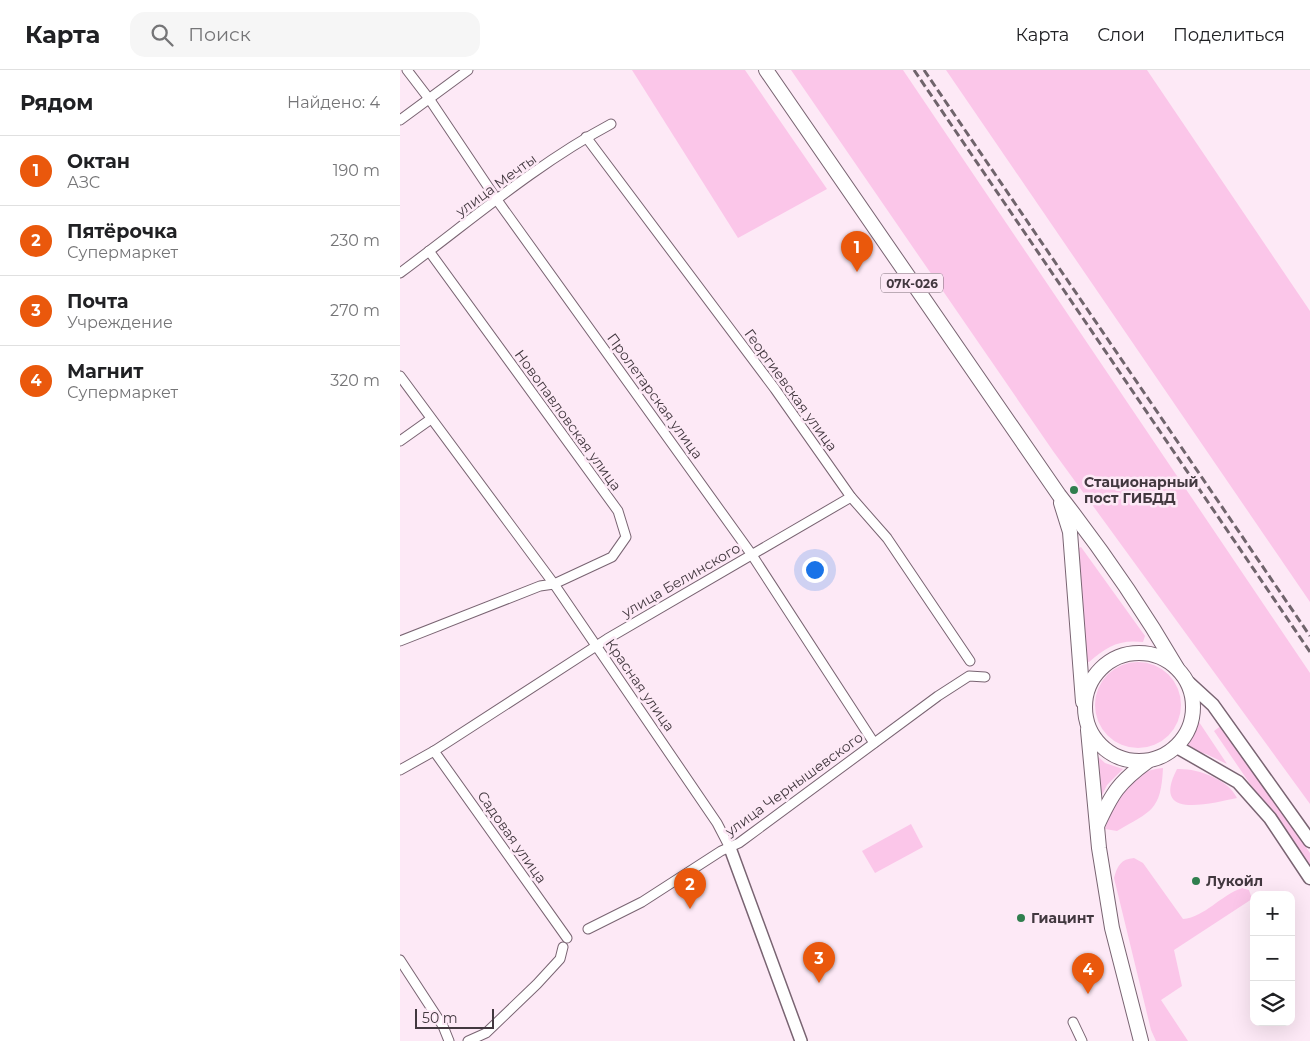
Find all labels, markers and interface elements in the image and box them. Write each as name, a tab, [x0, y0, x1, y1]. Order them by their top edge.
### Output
search box	[130, 12, 480, 57]
text: Карта	[25, 20, 100, 49]
icon: search	[148, 21, 176, 49]
text: Поиск	[188, 23, 251, 46]
text: Карта	[1015, 24, 1069, 46]
text: Слои	[1097, 24, 1145, 46]
text: Поделиться	[1173, 24, 1285, 46]
text: Рядом	[20, 90, 93, 115]
text: Найдено: 4	[287, 93, 380, 112]
text: Октан	[67, 150, 130, 173]
street label: улица Мечты	[451, 150, 540, 221]
text: 1	[33, 161, 39, 180]
text: 190 m	[333, 161, 380, 180]
text: АЗС	[67, 173, 100, 192]
text: Пятёрочка	[67, 220, 177, 243]
text: 2	[31, 231, 41, 250]
text: 230 m	[330, 231, 380, 250]
pin: 1	[841, 231, 873, 272]
text: Супермаркет	[67, 243, 178, 262]
road number: 07К-026	[881, 274, 943, 292]
text: Почта	[67, 290, 129, 313]
text: 3	[31, 301, 41, 320]
text: 270 m	[330, 301, 380, 320]
text: Учреждение	[67, 313, 173, 332]
street label: Георгиевская улица	[741, 325, 841, 455]
street label: Пролетарская улица	[603, 329, 707, 463]
street label: Новопавловская улица	[511, 346, 625, 494]
text: Магнит	[67, 360, 143, 383]
text: 4	[30, 371, 42, 390]
text: 320 m	[330, 371, 380, 390]
text: Супермаркет	[67, 383, 178, 402]
place label: Стационарный пост ГИБДД	[1084, 473, 1198, 507]
marker: Стационарный пост ГИБДД	[1068, 484, 1080, 496]
street label: улица Белинского	[618, 539, 744, 622]
your location	[802, 557, 828, 583]
street label: Красная улица	[601, 635, 679, 735]
street label: улица Чернышевского	[721, 728, 867, 841]
street label: Садовая улица	[473, 787, 551, 887]
pin: 2	[674, 868, 706, 909]
place label: Лукойл	[1206, 872, 1263, 890]
marker: Лукойл	[1190, 875, 1202, 887]
map controls	[1250, 891, 1295, 1026]
button: +	[1250, 891, 1295, 936]
place label: Гиацинт	[1031, 909, 1094, 927]
marker: Гиацинт	[1015, 912, 1027, 924]
button: −	[1250, 936, 1295, 981]
pin: 3	[803, 942, 835, 983]
pin: 4	[1072, 953, 1104, 994]
button: layers	[1250, 981, 1295, 1026]
scale bar	[415, 1006, 494, 1029]
text: 50 m	[422, 1009, 458, 1027]

